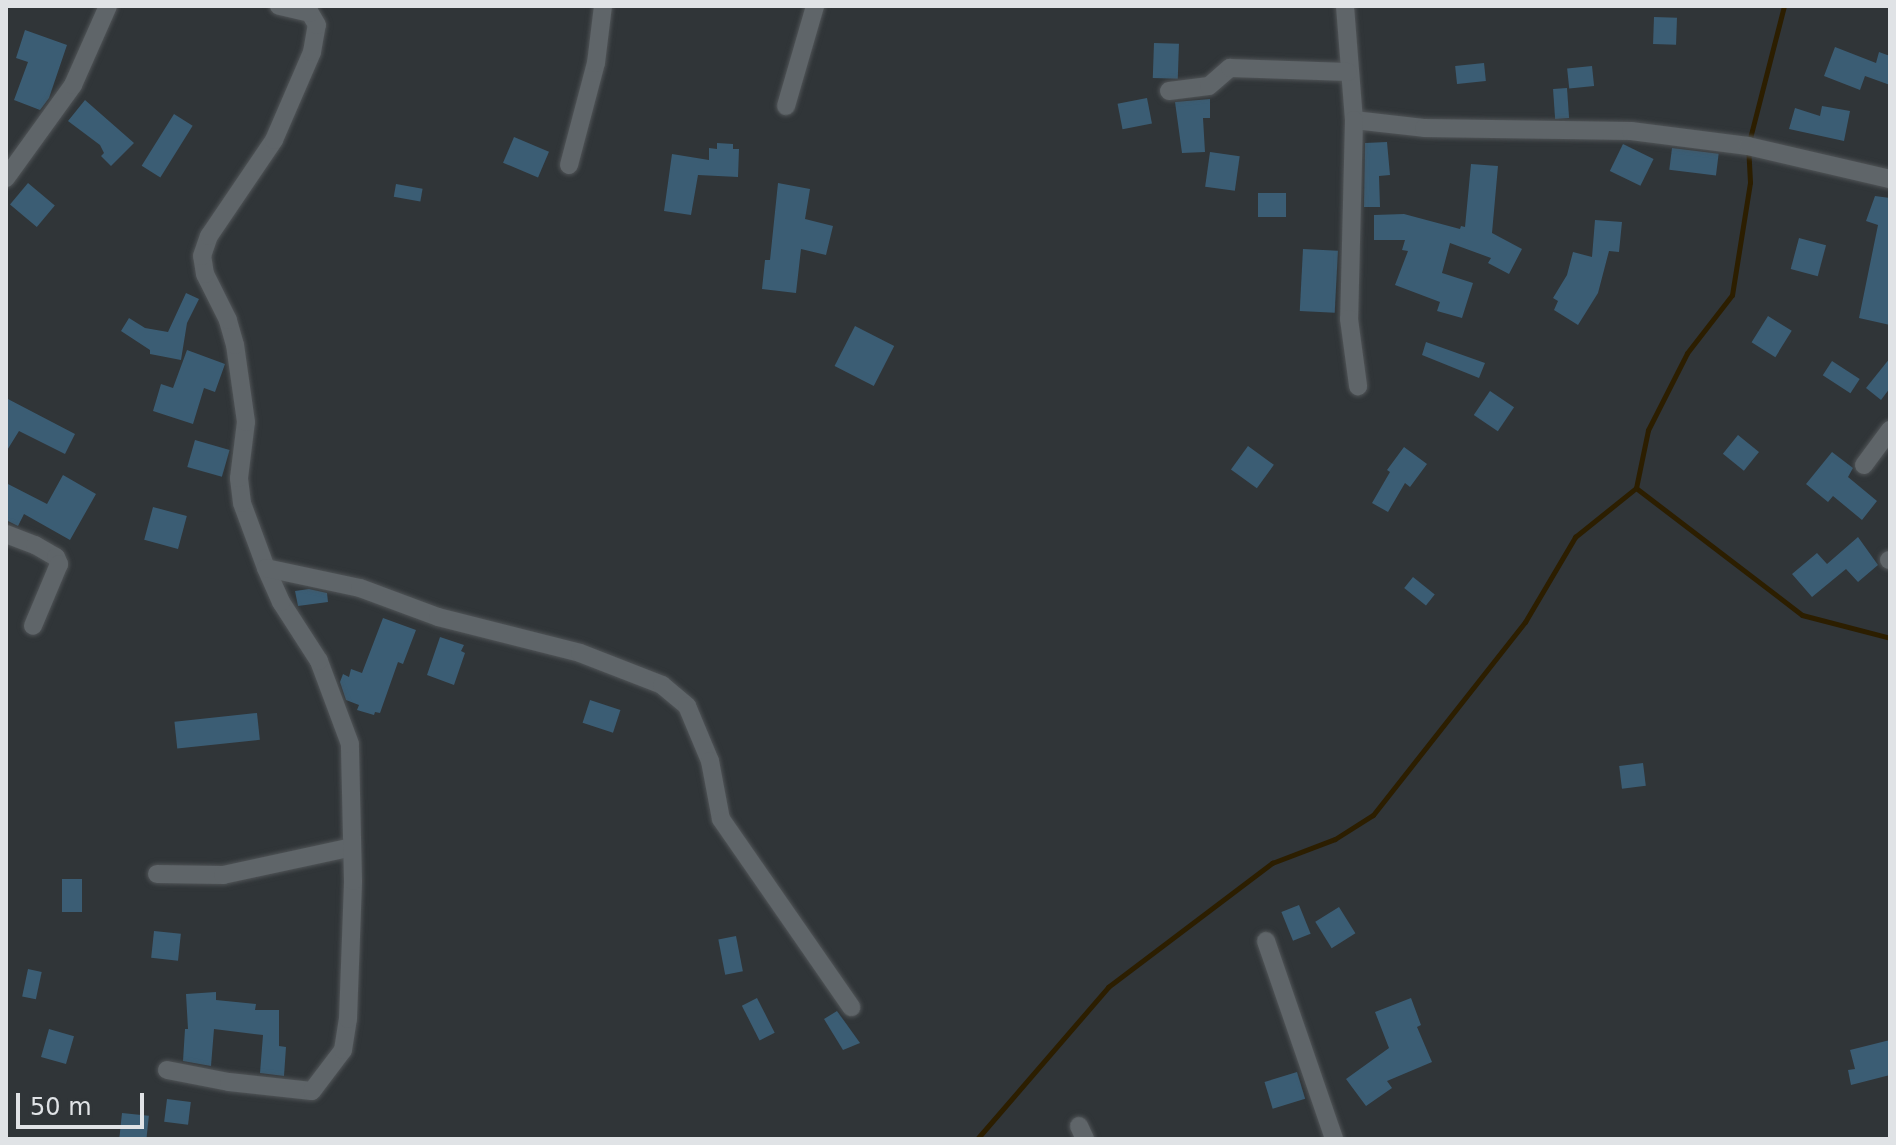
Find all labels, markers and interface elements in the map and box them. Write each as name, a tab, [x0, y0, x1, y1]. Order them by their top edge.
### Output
scale bar	[20, 1077, 148, 1127]
text: 50 m	[30, 1093, 92, 1121]

